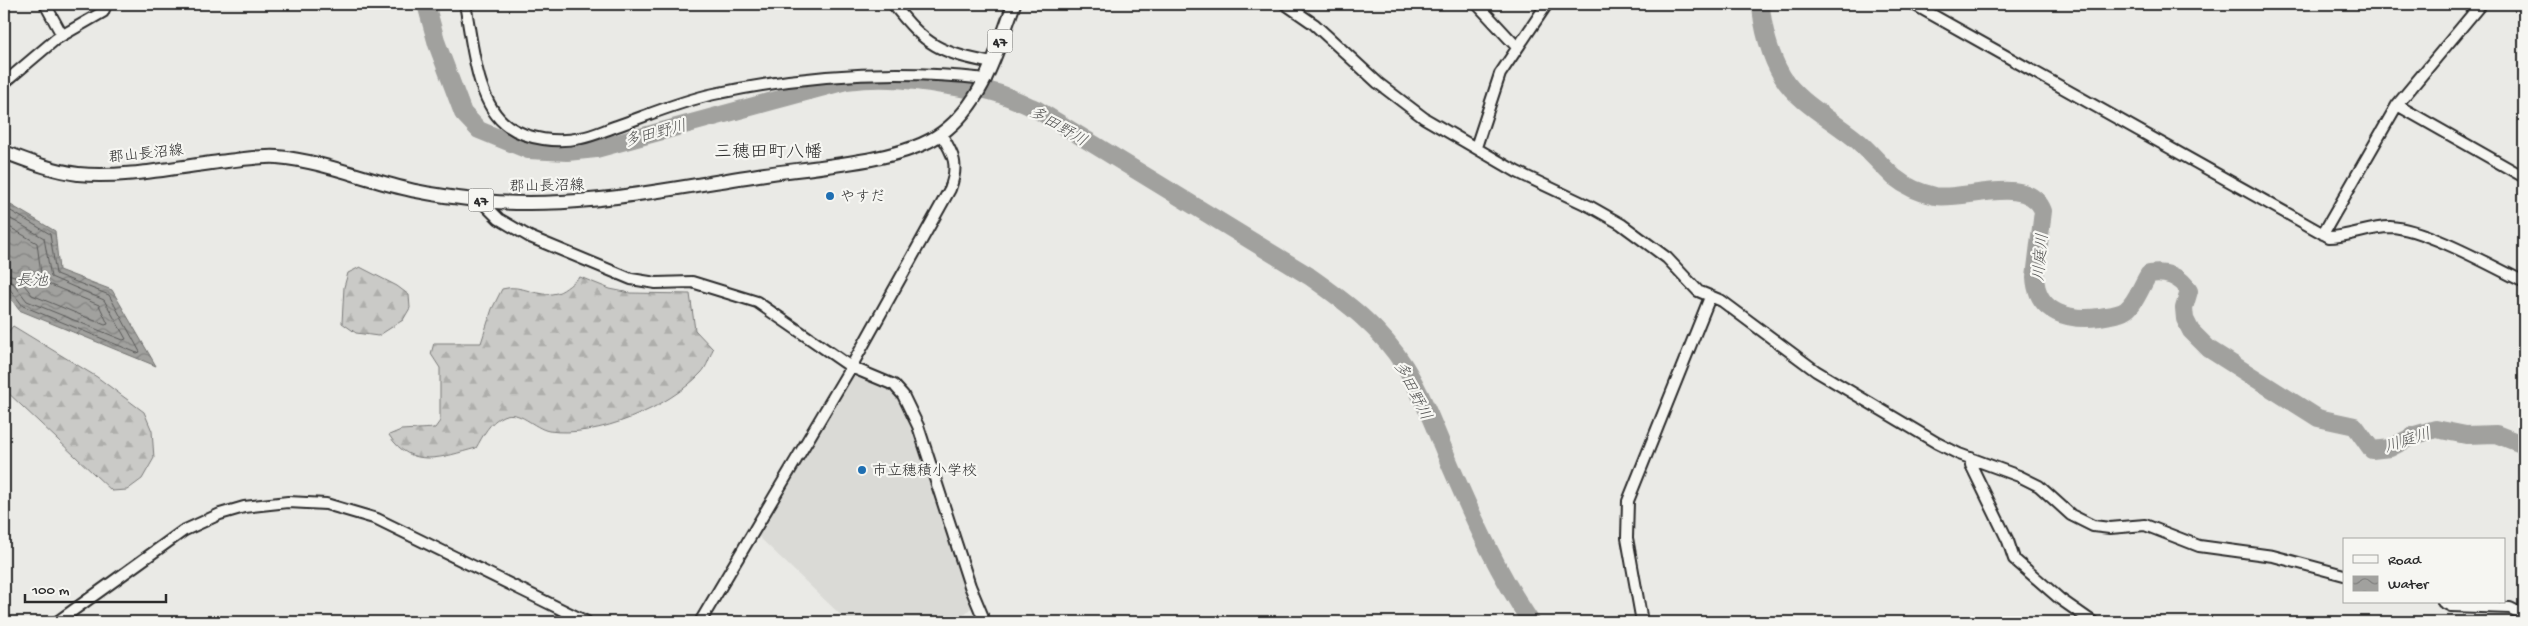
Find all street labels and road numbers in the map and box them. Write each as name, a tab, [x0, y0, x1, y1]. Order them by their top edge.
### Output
road number: 47	[988, 29, 1012, 52]
street label: 郡山長沼線	[108, 141, 184, 168]
street label: 郡山長沼線	[509, 176, 585, 197]
road number: 47	[468, 188, 494, 212]

